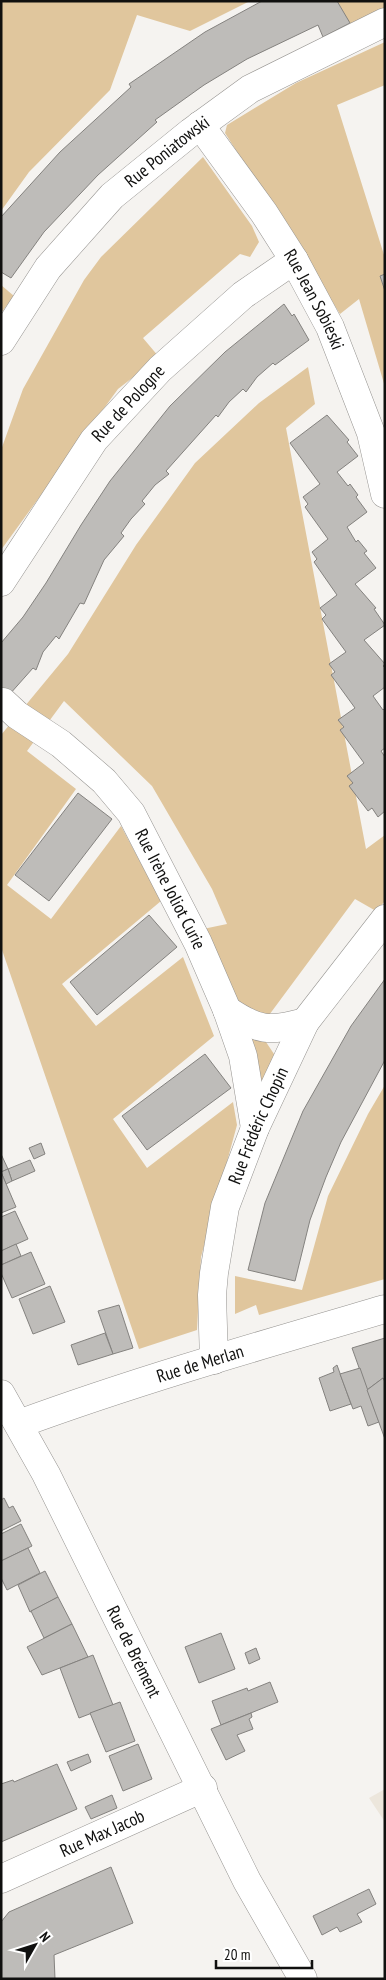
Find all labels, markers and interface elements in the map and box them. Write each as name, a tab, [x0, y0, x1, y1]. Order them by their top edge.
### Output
street label: Rue Poniatowski	[120, 110, 214, 192]
street label: Rue Jean Sobieski	[279, 245, 350, 353]
street label: Rue de Pologne	[86, 359, 169, 446]
street label: Rue Irène Joliot Curie	[130, 825, 211, 952]
street label: Rue Frédéric Chopin	[223, 1063, 293, 1187]
street label: Rue de Merlan	[154, 1339, 246, 1388]
street label: Rue de Brément	[102, 1602, 167, 1701]
street label: Rue Max Jacob	[56, 1804, 148, 1862]
north arrow	[10, 1920, 60, 1970]
text: N	[36, 1928, 54, 1945]
scale bar	[216, 1938, 312, 1970]
text: 20 m	[224, 1945, 250, 1964]

